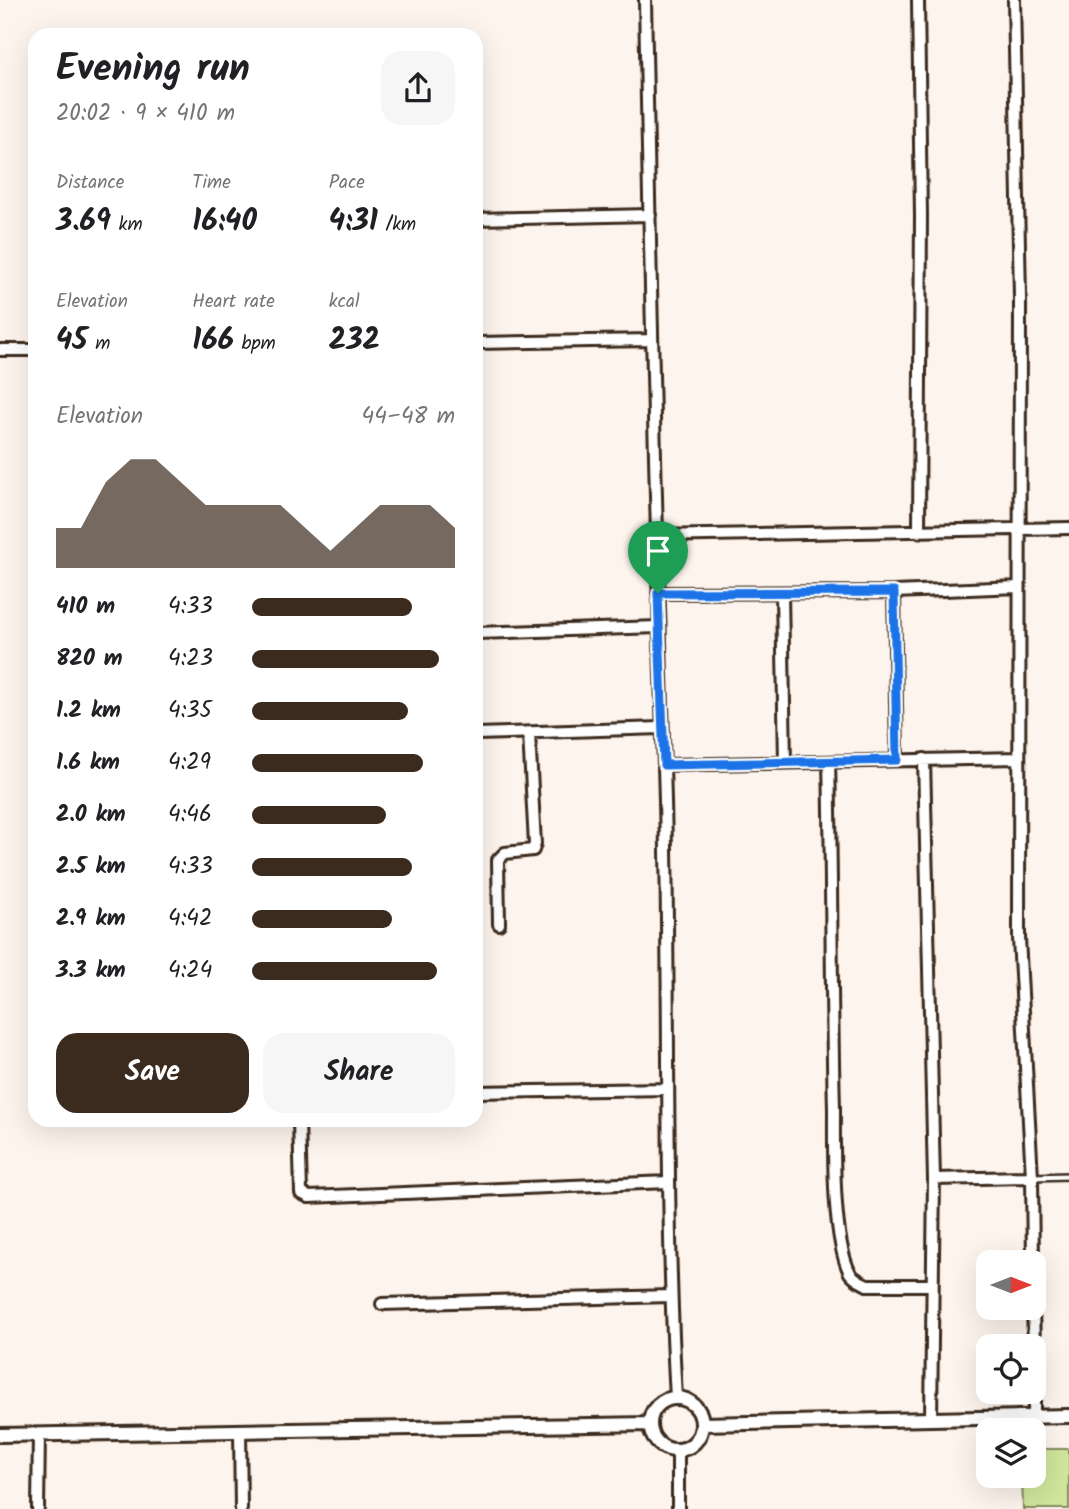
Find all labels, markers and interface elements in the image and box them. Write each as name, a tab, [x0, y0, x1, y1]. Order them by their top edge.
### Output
text: Evening run	[56, 40, 250, 100]
button: share	[381, 51, 455, 125]
text: 20:02 · 9 × 410 m	[56, 96, 235, 132]
text: Distance	[56, 168, 124, 198]
text: Time	[192, 168, 231, 198]
text: Pace	[329, 168, 365, 198]
text: 3.69	[56, 198, 111, 246]
text: 16:40	[192, 198, 257, 246]
text: 4:31	[329, 198, 378, 246]
text: km	[111, 210, 143, 240]
text: /km	[378, 210, 416, 240]
text: Elevation	[56, 287, 128, 317]
text: Heart rate	[192, 287, 275, 317]
text: kcal	[329, 287, 360, 317]
text: 45	[56, 317, 88, 365]
text: 166	[192, 317, 234, 365]
text: 232	[329, 317, 380, 365]
text: m	[88, 329, 110, 359]
text: bpm	[234, 329, 276, 359]
text: Elevation	[56, 399, 143, 435]
text: 44–48 m	[362, 399, 455, 435]
pin	[628, 521, 688, 593]
icon: arrive	[639, 532, 677, 570]
text: 410 m	[56, 589, 115, 625]
text: 4:33	[168, 589, 213, 625]
text: 820 m	[56, 641, 122, 677]
text: 4:23	[168, 641, 213, 677]
text: 1.2 km	[56, 693, 121, 729]
text: 4:35	[168, 693, 212, 729]
text: 1.6 km	[56, 745, 120, 781]
text: 4:29	[168, 745, 211, 781]
text: 2.0 km	[56, 797, 126, 833]
text: 4:46	[168, 797, 212, 833]
text: 2.5 km	[56, 849, 126, 885]
text: 4:33	[168, 849, 213, 885]
text: 2.9 km	[56, 901, 126, 937]
text: 4:42	[168, 901, 212, 937]
text: 3.3 km	[56, 953, 126, 989]
text: 4:24	[168, 953, 212, 989]
button: Save	[56, 1033, 249, 1113]
button: Share	[263, 1033, 455, 1113]
north arrow	[976, 1250, 1046, 1320]
map controls	[976, 1250, 1046, 1488]
button: locate	[976, 1334, 1046, 1404]
button: layers	[976, 1418, 1046, 1488]

